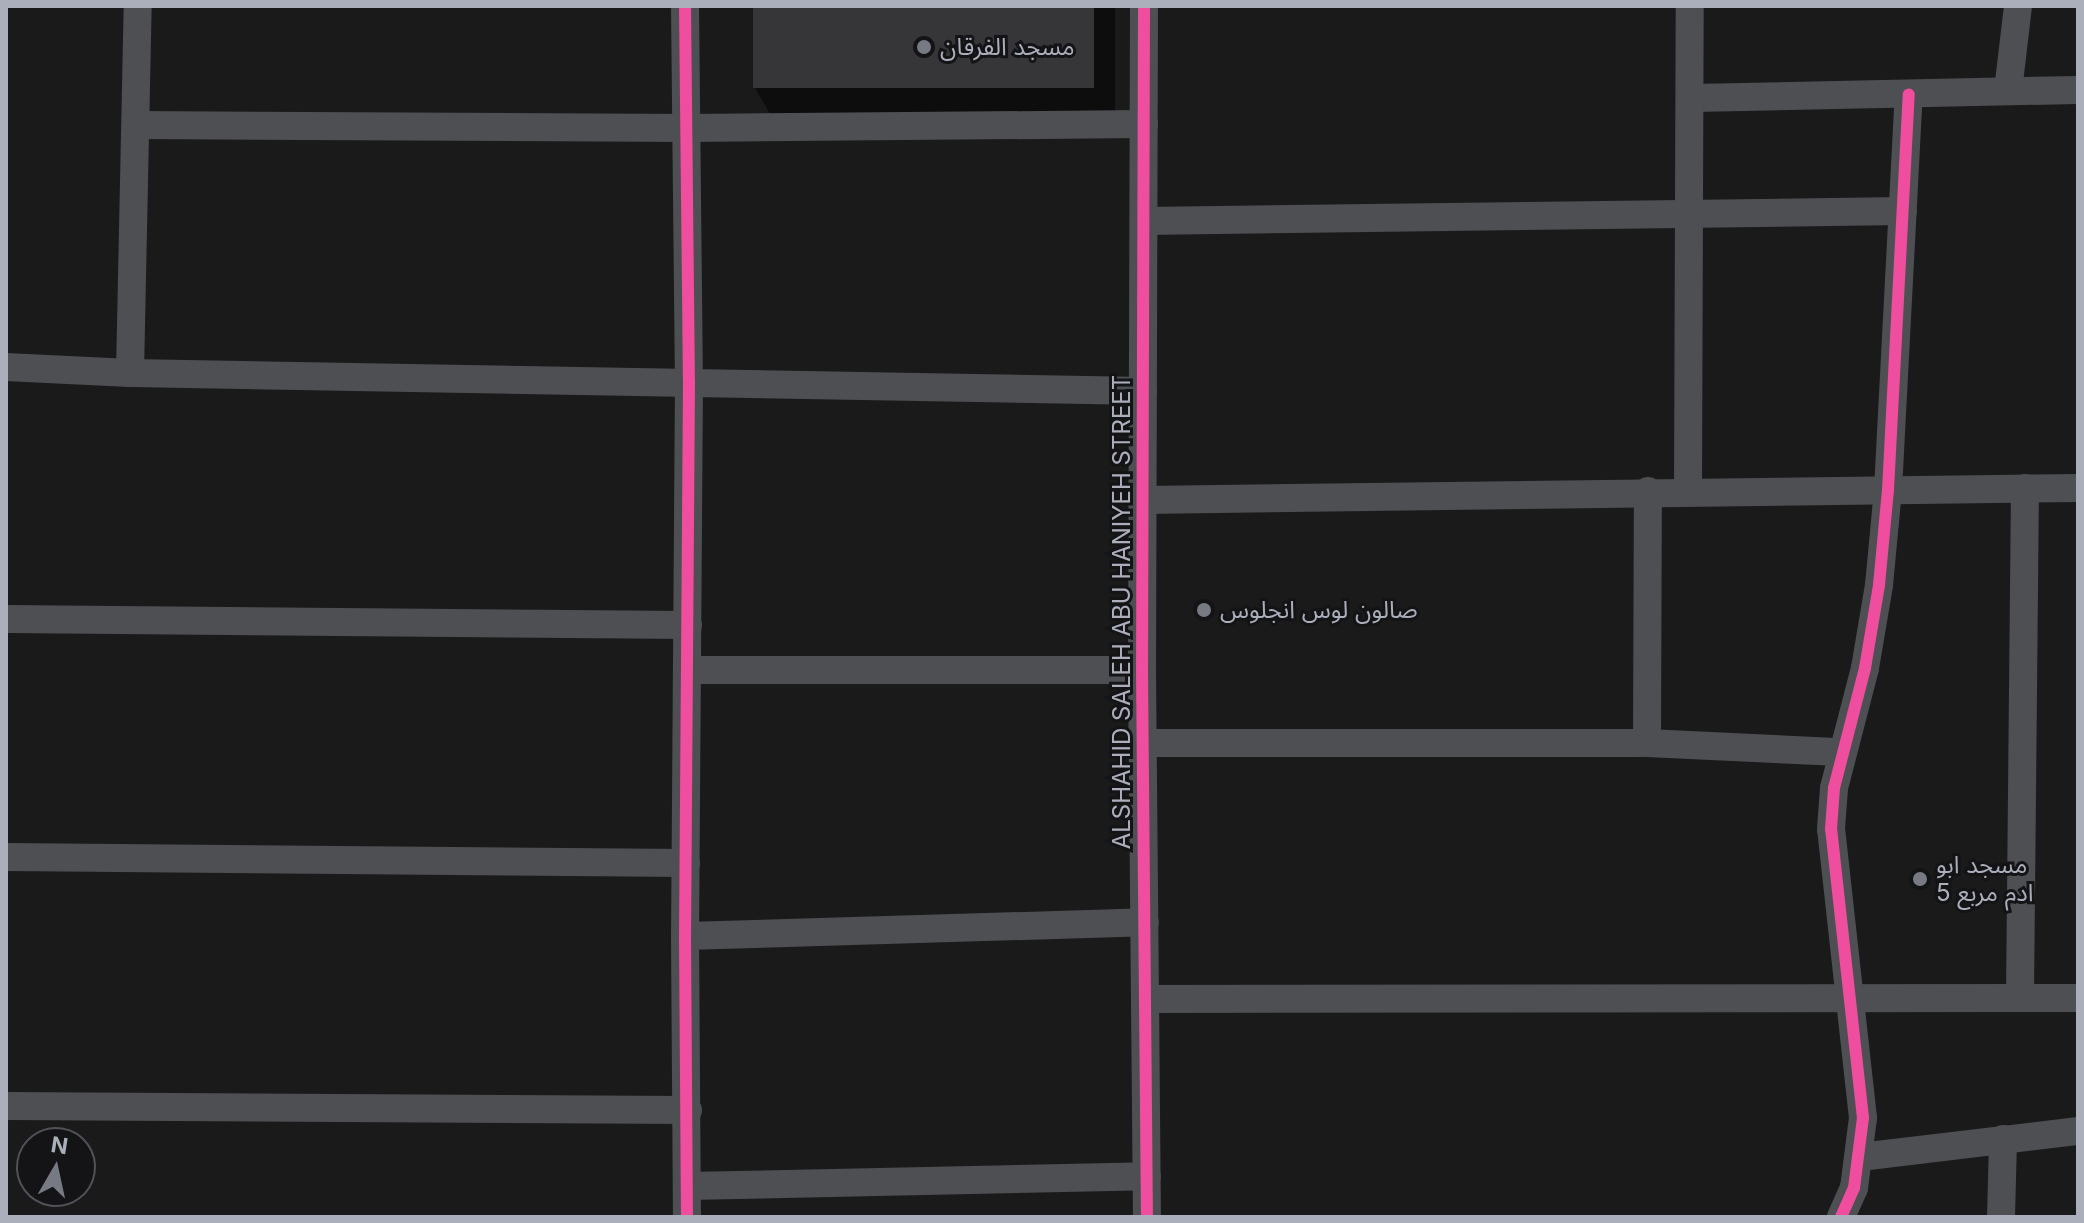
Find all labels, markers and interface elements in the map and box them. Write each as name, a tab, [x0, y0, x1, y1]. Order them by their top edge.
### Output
place label: مسجد الفرقان	[940, 33, 1075, 61]
marker: مسجد الفرقان	[915, 38, 933, 56]
street label: ALSHAHID SALEH ABU HANIYEH STREET	[1108, 375, 1136, 849]
place label: صالون لوس انجلوس	[1220, 596, 1418, 624]
marker: صالون لوس انجلوس	[1195, 601, 1213, 619]
place label: مسجد ابو ادم مربع 5	[1936, 851, 2033, 907]
marker: مسجد ابو ادم مربع 5	[1911, 870, 1929, 888]
north arrow	[16, 1127, 96, 1207]
text: N	[49, 1131, 70, 1159]

